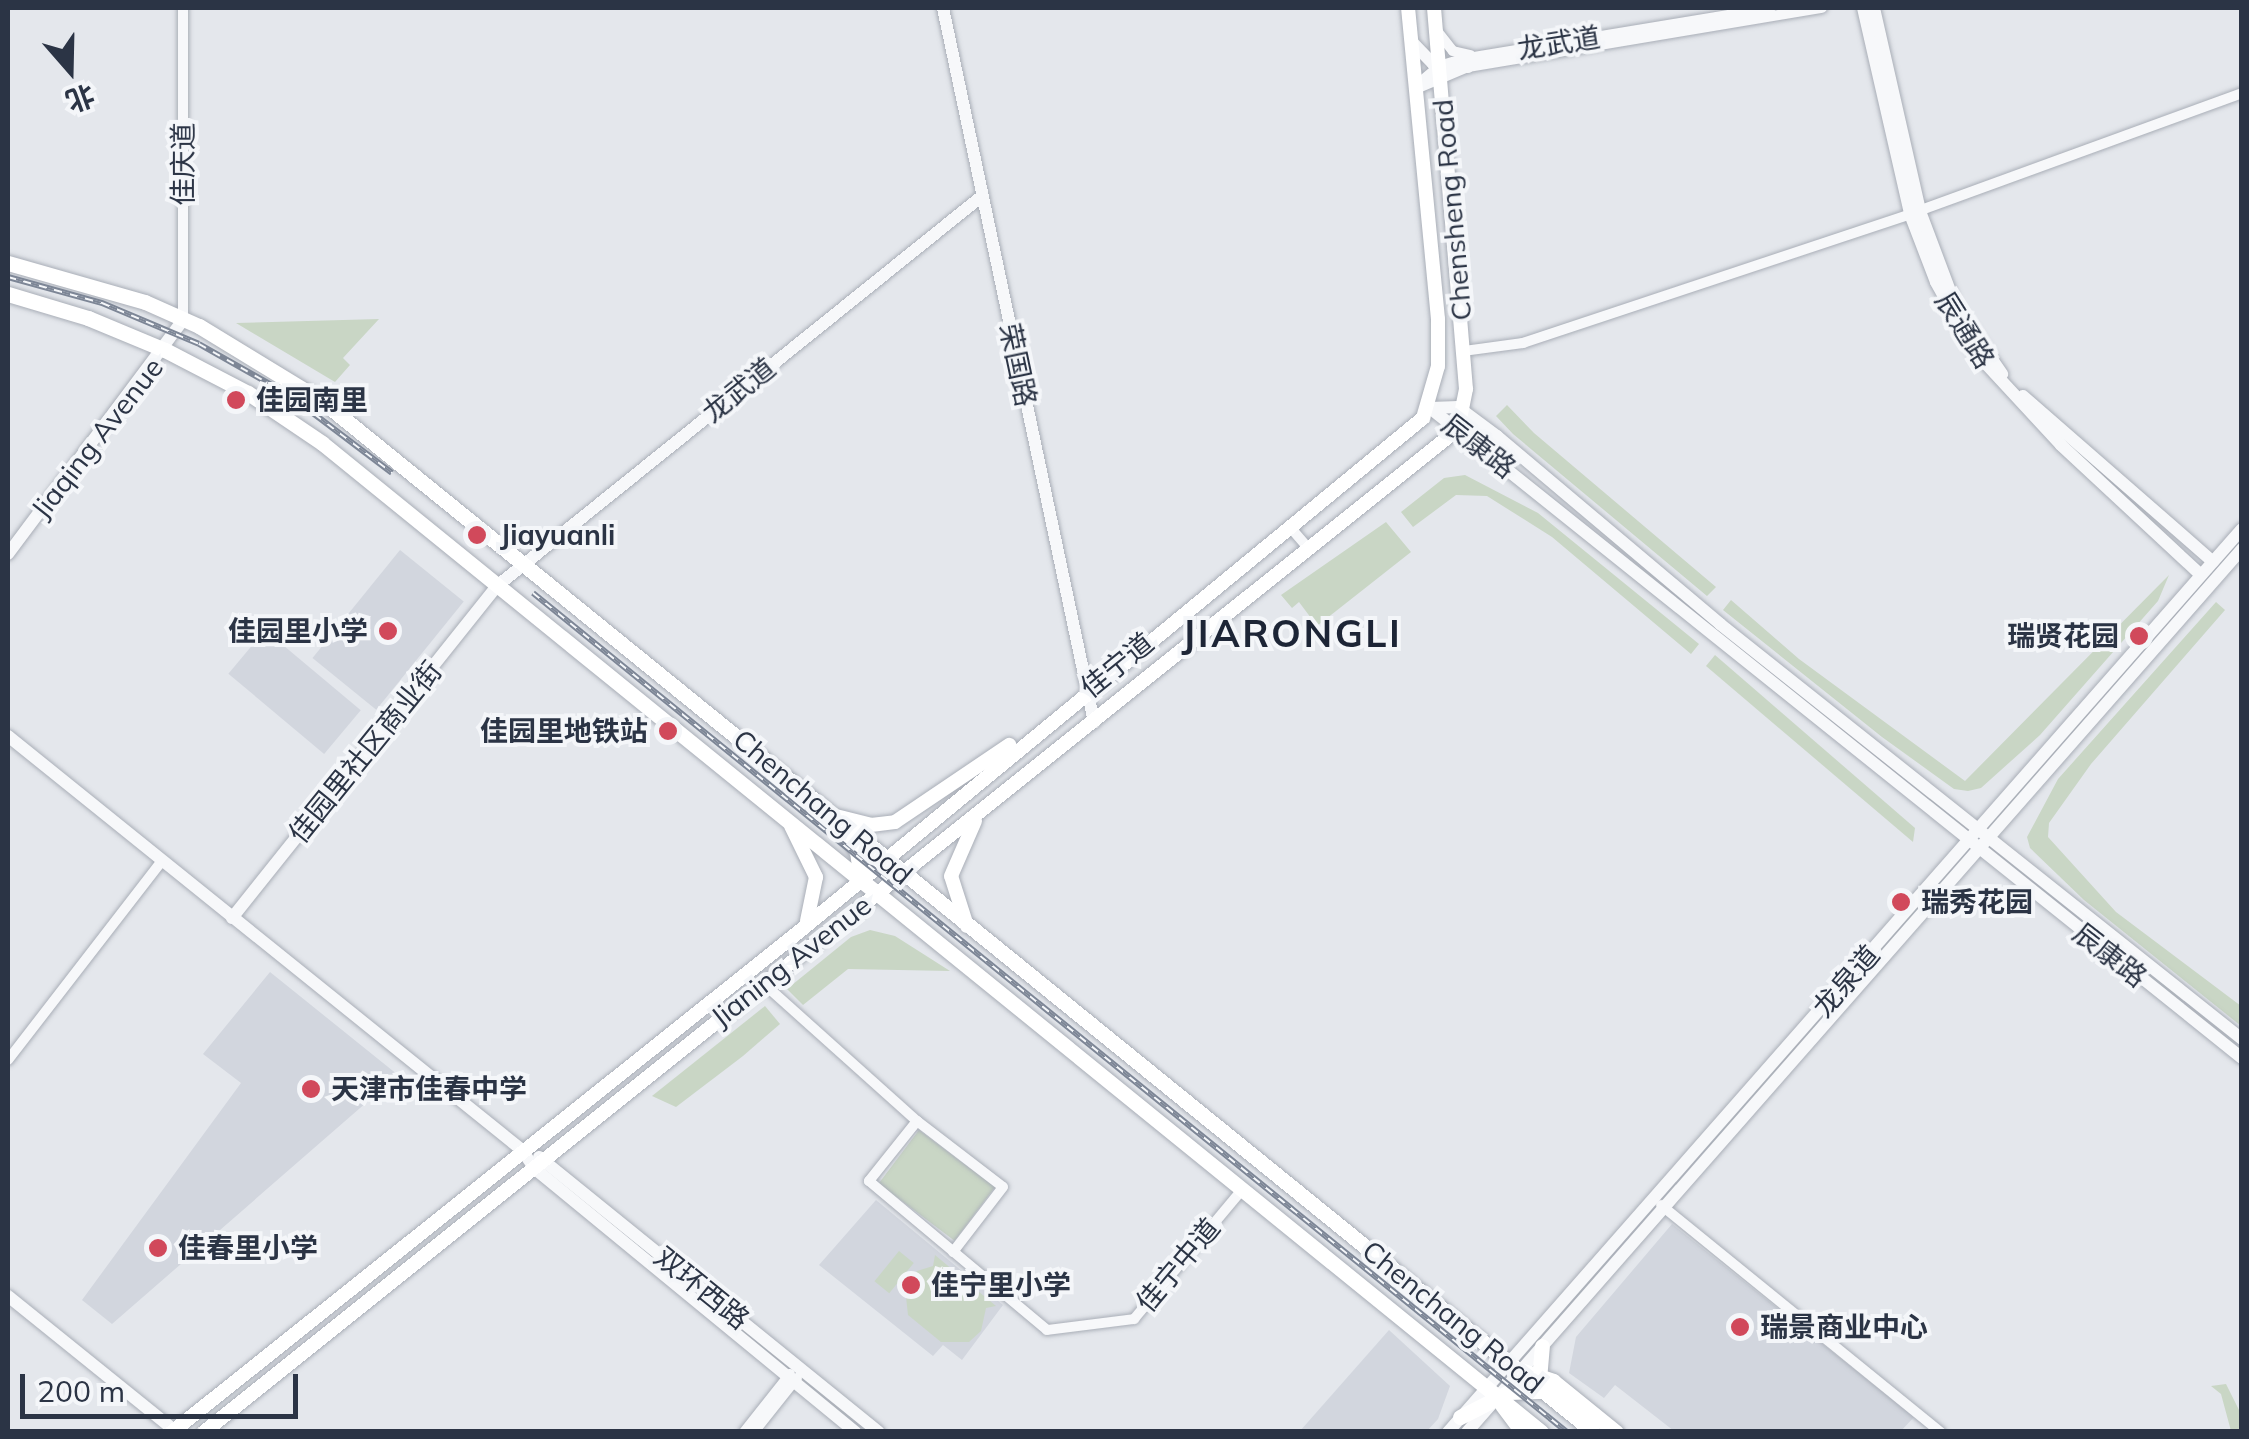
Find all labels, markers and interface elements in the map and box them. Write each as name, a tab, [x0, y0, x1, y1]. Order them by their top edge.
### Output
north arrow	[20, 20, 120, 120]
street label: 龙武道	[1515, 20, 1603, 66]
text: 北	[61, 77, 100, 120]
street label: Chensheng Road	[1426, 98, 1478, 322]
street label: 佳庆道	[166, 122, 200, 206]
street label: 辰通路	[1928, 285, 2002, 375]
street label: 荣国路	[993, 320, 1043, 410]
street label: Jiaqing Avenue	[24, 351, 170, 525]
street label: 龙武道	[696, 351, 782, 429]
place label: 佳园南里	[256, 383, 368, 417]
marker: 佳园南里	[225, 389, 247, 411]
street label: 辰康路	[1436, 407, 1522, 485]
place label: Jiayuanli	[500, 518, 615, 552]
marker: Jiayuanli	[464, 522, 490, 548]
district label: JIARONGLI	[1182, 611, 1402, 657]
place label: 佳园里小学	[228, 614, 368, 648]
place label: 瑞贤花园	[2007, 619, 2119, 653]
marker: 佳园里小学	[377, 620, 399, 642]
marker: 瑞贤花园	[2128, 625, 2150, 647]
street label: 佳宁道	[1074, 626, 1160, 704]
street label: 佳园里社区商业街	[281, 654, 449, 850]
place label: 佳园里地铁站	[480, 714, 648, 748]
marker: 佳园里地铁站	[657, 720, 679, 742]
street label: Chenchang Road	[727, 722, 919, 892]
place label: 瑞秀花园	[1921, 885, 2033, 919]
street label: Jianing Avenue	[704, 888, 878, 1034]
marker: 瑞秀花园	[1890, 891, 1912, 913]
street label: 辰康路	[2067, 916, 2153, 994]
street label: 龙泉道	[1806, 938, 1886, 1024]
place label: 天津市佳春中学	[331, 1072, 527, 1106]
marker: 天津市佳春中学	[300, 1078, 322, 1100]
street label: 佳宁中道	[1129, 1211, 1227, 1319]
place label: 佳春里小学	[178, 1231, 318, 1265]
street label: Chenchang Road	[1356, 1234, 1550, 1400]
marker: 佳春里小学	[147, 1237, 169, 1259]
street label: 双环西路	[648, 1240, 756, 1336]
place label: 佳宁里小学	[931, 1268, 1071, 1302]
marker: 佳宁里小学	[900, 1274, 922, 1296]
place label: 瑞景商业中心	[1760, 1310, 1928, 1344]
marker: 瑞景商业中心	[1729, 1316, 1751, 1338]
scale bar	[25, 1354, 302, 1416]
text: 200 m	[37, 1372, 125, 1410]

